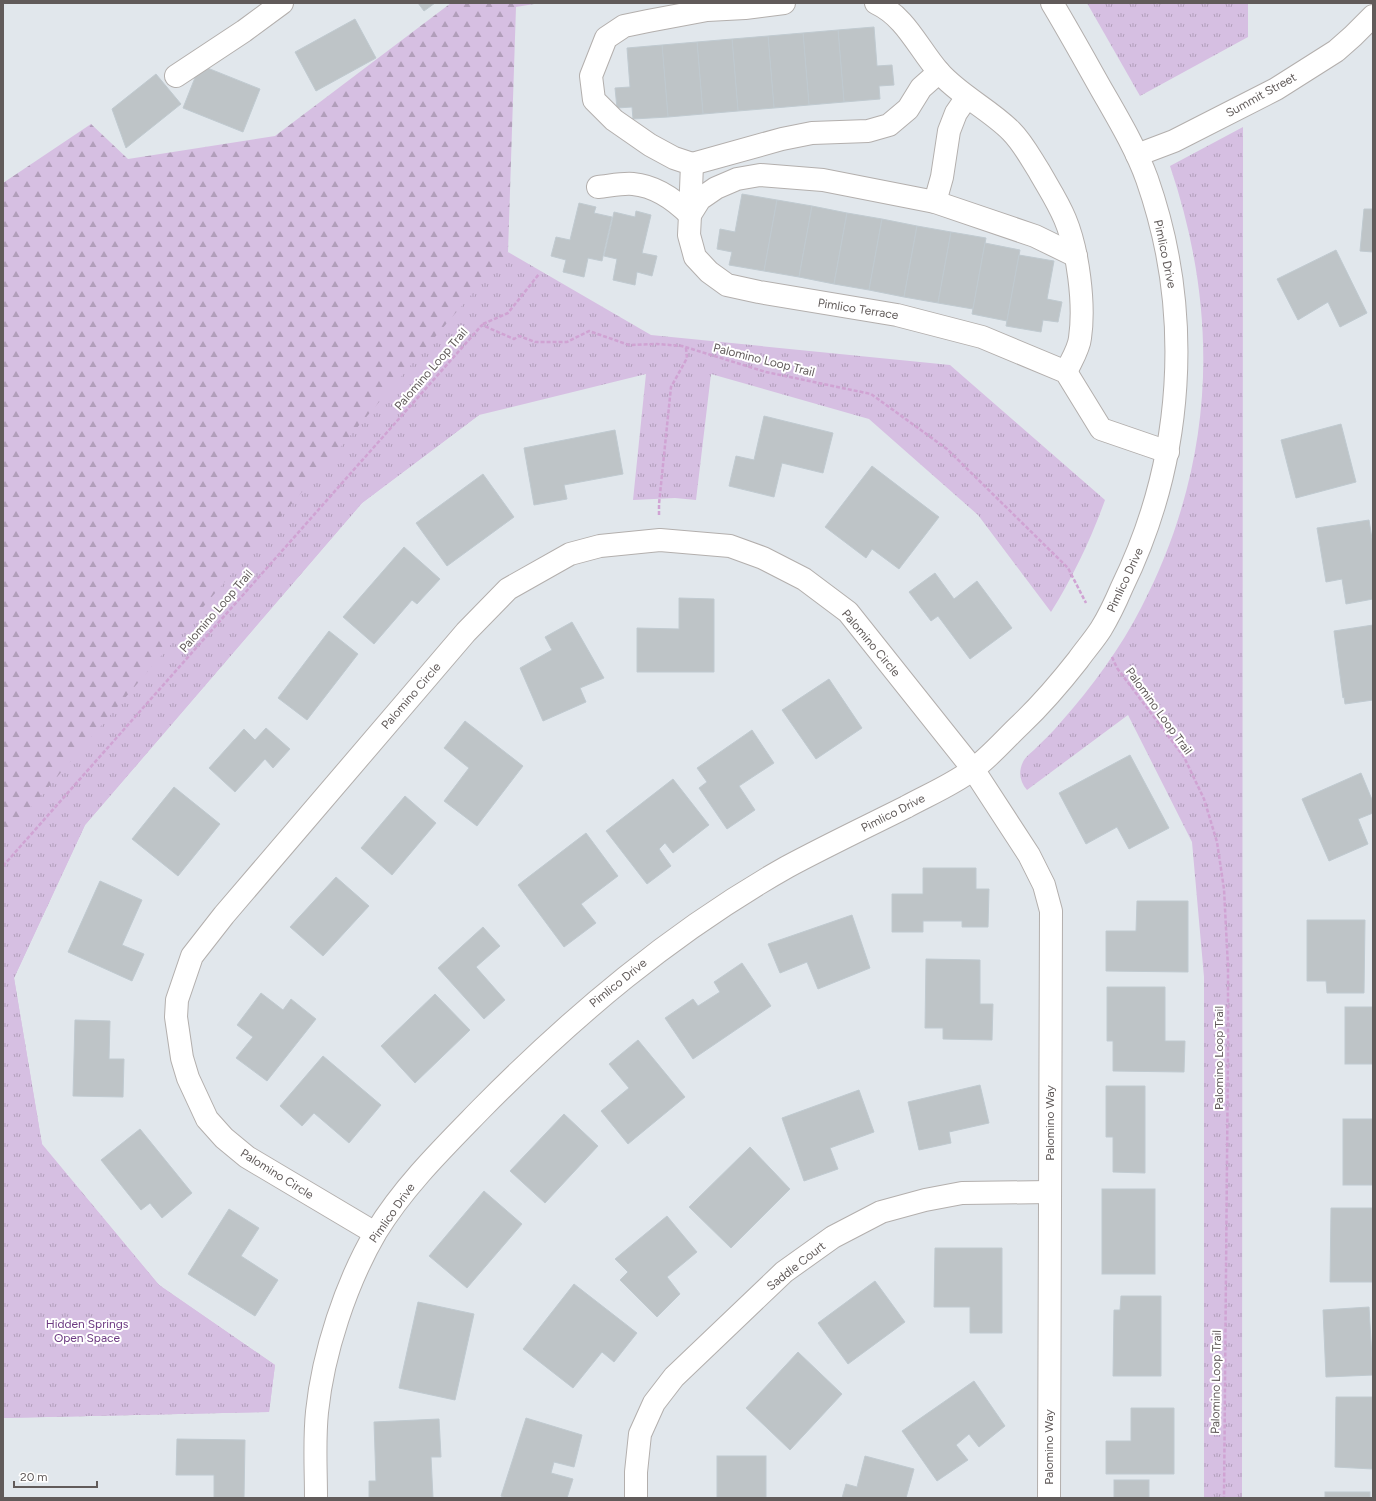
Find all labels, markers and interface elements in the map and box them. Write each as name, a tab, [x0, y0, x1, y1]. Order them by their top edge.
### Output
street label: Summit Street	[1223, 70, 1299, 120]
street label: Pimlico Drive	[1151, 219, 1179, 290]
street label: Pimlico Terrace	[817, 296, 900, 322]
street label: Palomino Loop Trail	[392, 325, 470, 413]
street label: Palomino Loop Trail	[712, 341, 816, 379]
street label: Pimlico Drive	[1104, 545, 1146, 614]
street label: Palomino Loop Trail	[177, 567, 255, 655]
street label: Palomino Circle	[839, 607, 903, 680]
street label: Palomino Circle	[378, 660, 444, 732]
street label: Palomino Loop Trail	[1123, 665, 1195, 757]
street label: Pimlico Drive	[859, 791, 928, 835]
street label: Pimlico Drive	[587, 955, 650, 1010]
street label: Palomino Loop Trail	[1212, 1006, 1226, 1110]
street label: Palomino Way	[1043, 1085, 1057, 1161]
street label: Palomino Circle	[238, 1146, 316, 1202]
street label: Pimlico Drive	[366, 1180, 418, 1245]
street label: Saddle Court	[764, 1238, 828, 1293]
park label: Hidden Springs Open Space	[46, 1317, 129, 1345]
street label: Palomino Loop Trail	[1208, 1330, 1224, 1434]
street label: Palomino Way	[1042, 1409, 1056, 1485]
scale bar	[14, 1463, 97, 1489]
text: 20 m	[20, 1470, 48, 1484]

